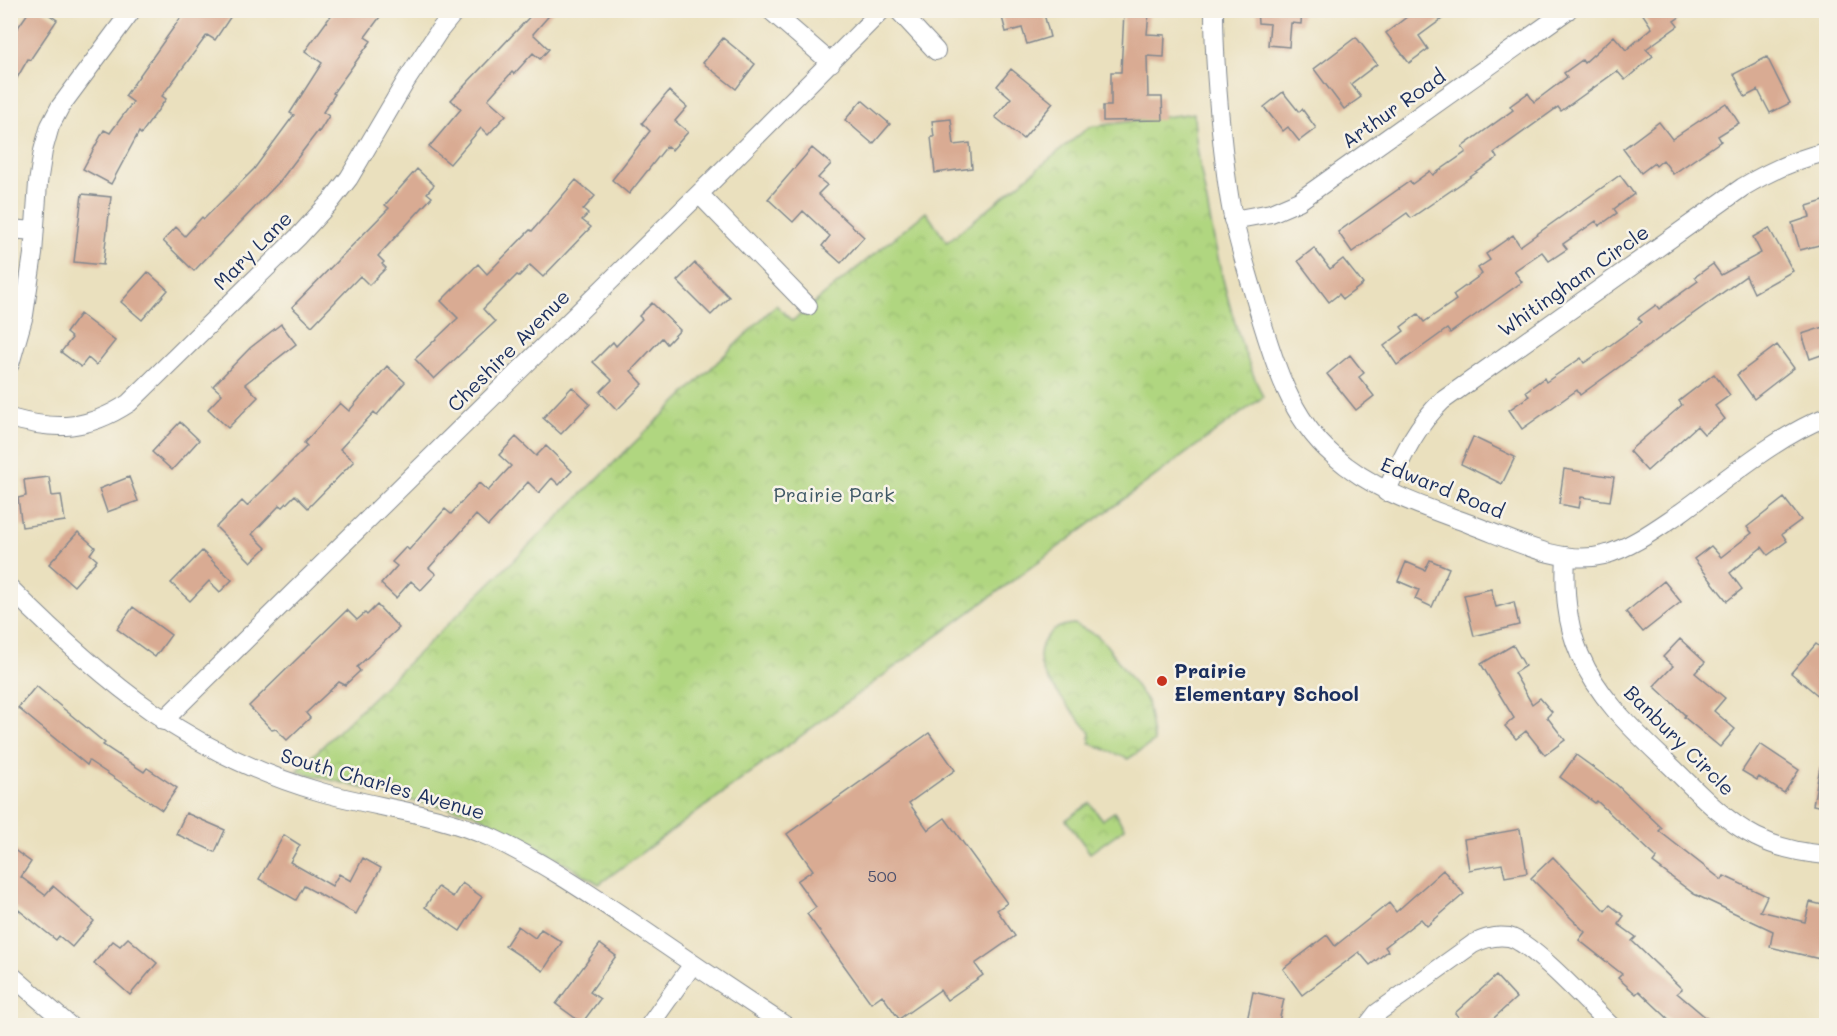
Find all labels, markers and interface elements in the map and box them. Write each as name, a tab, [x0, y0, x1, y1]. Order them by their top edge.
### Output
street label: Arthur Road	[1336, 63, 1450, 153]
street label: Mary Lane	[207, 205, 297, 295]
street label: Whitingham Circle	[1493, 218, 1653, 342]
street label: Cheshire Avenue	[441, 283, 575, 417]
street label: Edward Road	[1377, 450, 1509, 524]
park label: Prairie Park	[773, 481, 895, 507]
place label: Prairie Elementary School	[1174, 657, 1359, 706]
marker: Prairie Elementary School	[1155, 674, 1169, 688]
street label: Banbury Circle	[1619, 679, 1741, 801]
street label: South Charles Avenue	[278, 741, 488, 825]
house number: 500	[867, 865, 897, 886]

